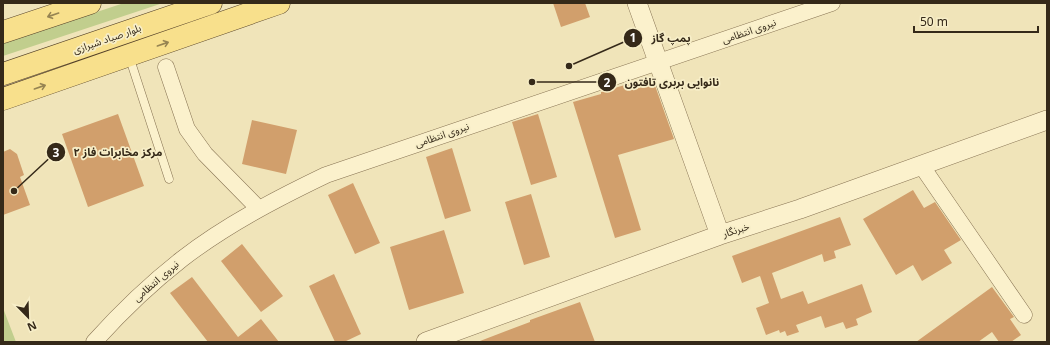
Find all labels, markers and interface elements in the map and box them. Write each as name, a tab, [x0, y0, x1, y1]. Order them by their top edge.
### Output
scale bar	[914, 8, 1038, 34]
text: 50 m	[920, 10, 948, 35]
one-way arrow	[48, 12, 60, 20]
street label: نیروی انتظامی	[719, 12, 779, 50]
street label: بلوار صیاد شیرازی	[70, 17, 144, 60]
callout: پمپ گاز	[623, 26, 698, 49]
text: 1	[630, 26, 636, 51]
text: پمپ گاز	[650, 27, 691, 50]
one-way arrow	[156, 40, 169, 47]
callout: نانوایی بربری تافتون	[597, 71, 728, 94]
text: 2	[604, 71, 611, 96]
text: نانوایی بربری تافتون	[625, 71, 719, 94]
one-way arrow	[33, 82, 45, 90]
street label: نیروی انتظامی	[412, 116, 472, 154]
callout: مرکز مخابرات فاز ۲	[46, 141, 171, 164]
text: 3	[53, 141, 60, 166]
text: مرکز مخابرات فاز ۲	[74, 141, 162, 164]
street label: خبرنگار	[719, 216, 752, 245]
street label: نیروی انتظامی	[128, 254, 184, 307]
north arrow	[8, 297, 48, 337]
text: N	[23, 313, 40, 338]

